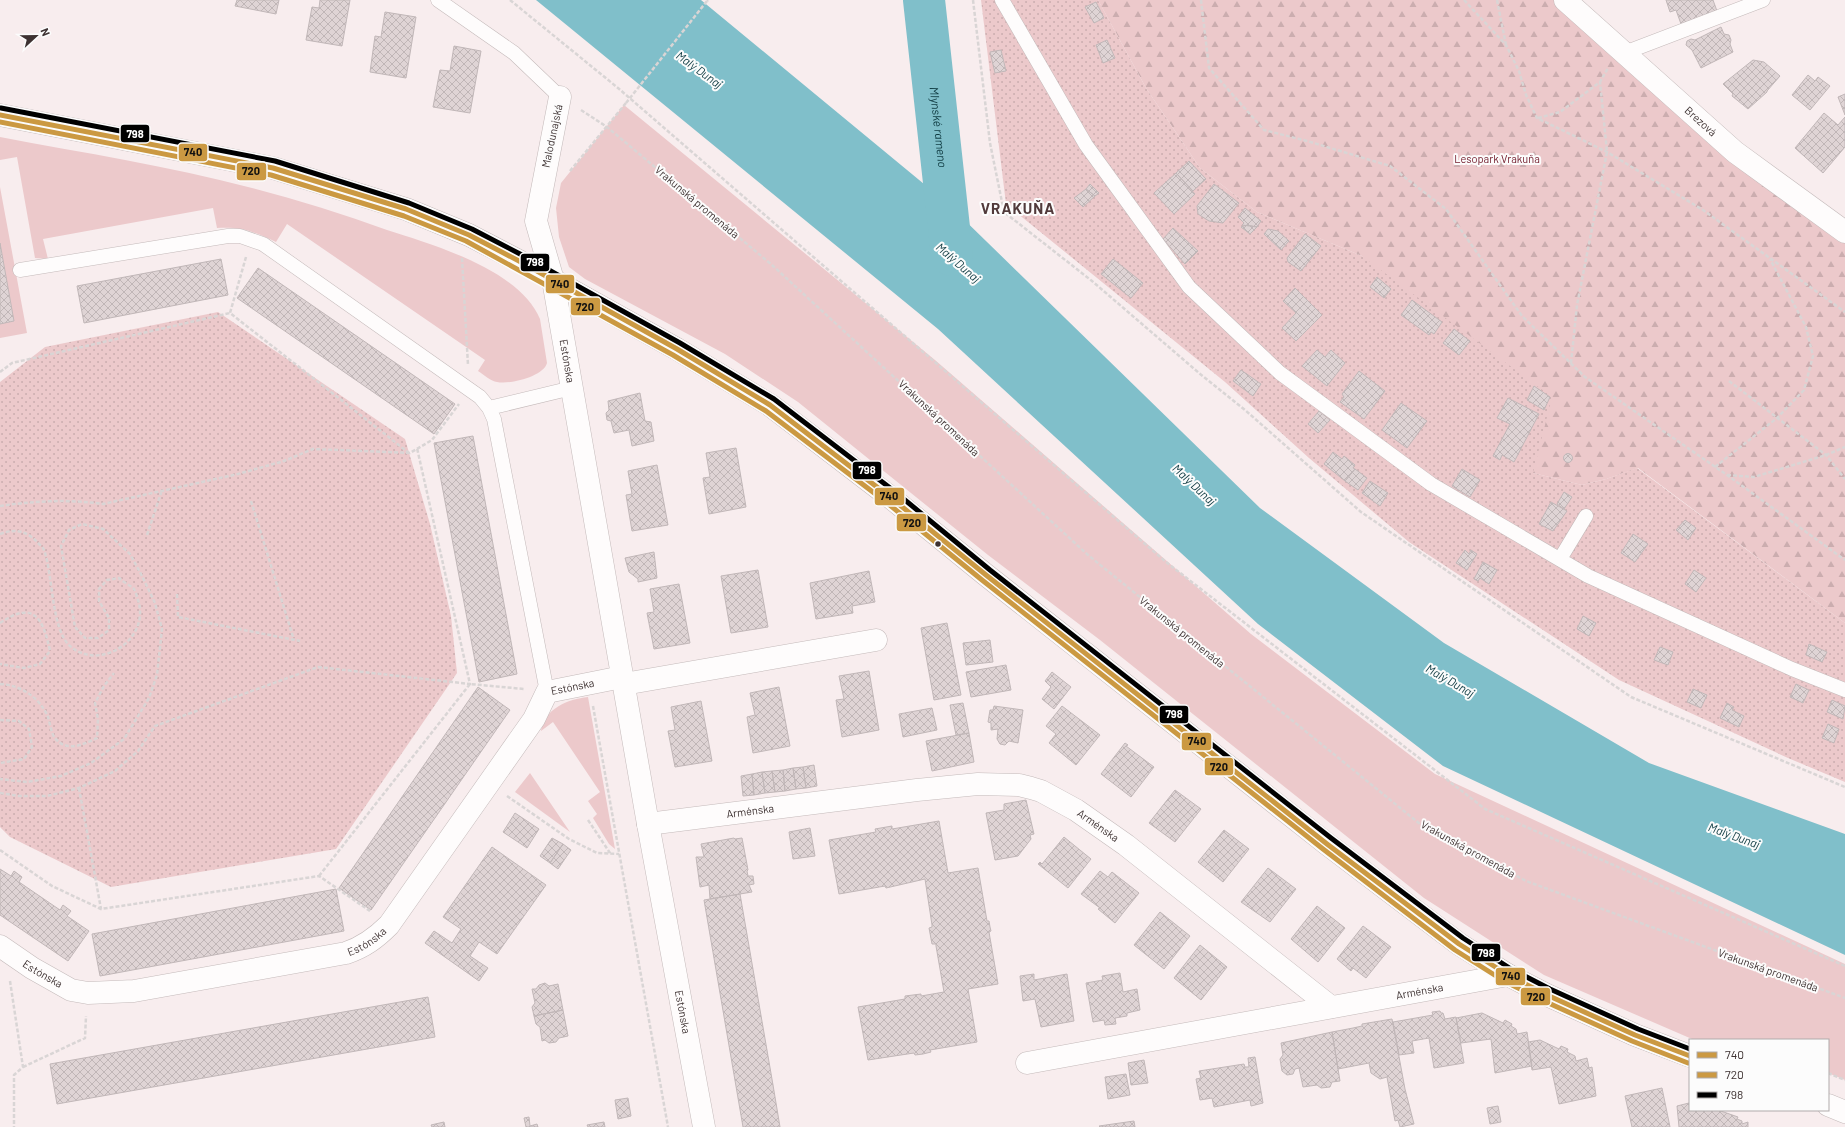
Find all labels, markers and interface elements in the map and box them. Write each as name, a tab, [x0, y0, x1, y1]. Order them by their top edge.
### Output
north arrow	[16, 16, 56, 56]
text: N	[38, 26, 53, 38]
water label: Malý Dunaj	[674, 48, 726, 91]
water label: Mlynské rameno	[928, 86, 950, 168]
street label: Malodunajská	[538, 103, 565, 169]
street label: Brezová	[1682, 103, 1720, 138]
line badge: 798	[120, 124, 150, 143]
text: 798	[126, 127, 144, 140]
line badge: 740	[178, 143, 208, 162]
text: 740	[184, 145, 202, 158]
park label: Lesopark Vrakuňa	[1454, 152, 1540, 165]
line badge: 720	[236, 162, 267, 181]
street label: Vrakunská promenáda	[653, 163, 742, 241]
text: 720	[242, 164, 260, 177]
district label: VRAKUŇA	[981, 199, 1055, 217]
water label: Malý Dunaj	[934, 239, 984, 285]
line badge: 798	[520, 253, 550, 272]
text: 798	[526, 255, 544, 268]
line badge: 740	[545, 274, 575, 294]
text: 740	[551, 277, 569, 290]
line badge: 720	[570, 297, 601, 316]
text: 720	[576, 300, 594, 313]
street label: Estónska	[557, 338, 578, 384]
street label: Vrakunská promenáda	[896, 377, 982, 458]
line badge: 798	[852, 461, 882, 480]
water label: Malý Dunaj	[1170, 461, 1219, 508]
text: 798	[858, 463, 876, 476]
line badge: 740	[874, 487, 905, 506]
text: 740	[880, 489, 898, 502]
line badge: 720	[896, 513, 927, 532]
text: 720	[903, 516, 921, 529]
unlabelled marker	[933, 539, 943, 549]
street label: Vrakunská promenáda	[1137, 593, 1228, 670]
water label: Malý Dunaj	[1424, 661, 1477, 700]
street label: Estónska	[550, 676, 595, 697]
line badge: 798	[1159, 705, 1189, 724]
text: 798	[1165, 707, 1183, 720]
line badge: 740	[1181, 732, 1212, 751]
text: 740	[1188, 734, 1206, 747]
line badge: 720	[1204, 757, 1234, 776]
text: 720	[1210, 760, 1228, 773]
street label: Arménska	[726, 801, 775, 820]
street label: Arménska	[1075, 806, 1122, 844]
street label: Vrakunská promenáda	[1419, 817, 1518, 880]
water label: Malý Dunaj	[1707, 819, 1762, 851]
street label: Estónska	[345, 924, 389, 958]
line badge: 798	[1471, 943, 1501, 962]
street label: Vrakunská promenáda	[1716, 945, 1820, 994]
text: 798	[1477, 946, 1495, 959]
street label: Estónska	[21, 957, 65, 990]
line badge: 740	[1495, 967, 1526, 986]
text: 740	[1502, 969, 1520, 982]
street label: Arménska	[1395, 980, 1444, 1001]
line badge: 720	[1520, 987, 1551, 1006]
street label: Estónska	[673, 989, 694, 1035]
text: 720	[1527, 990, 1545, 1003]
legend	[1689, 1039, 1829, 1111]
text: 740	[1725, 1047, 1744, 1061]
text: 720	[1725, 1067, 1744, 1081]
text: 798	[1725, 1087, 1743, 1101]

